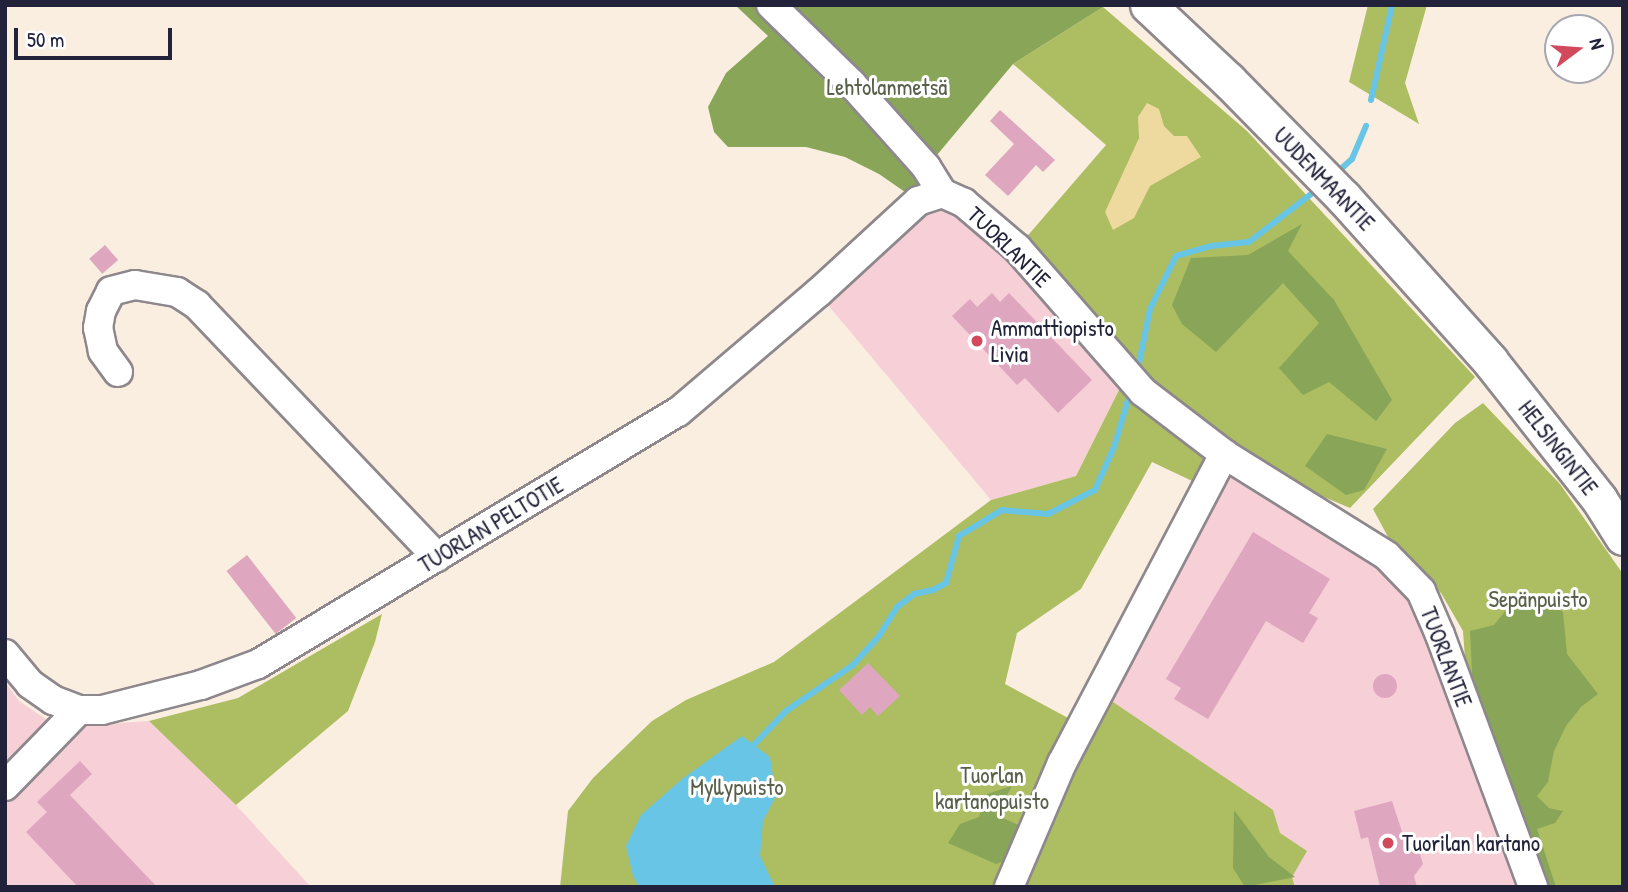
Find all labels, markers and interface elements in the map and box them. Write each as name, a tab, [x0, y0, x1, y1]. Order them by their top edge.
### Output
scale bar	[18, 14, 175, 58]
north arrow	[1544, 14, 1614, 84]
text: 50 m	[27, 25, 64, 54]
text: N	[1583, 35, 1611, 52]
park label: Lehtolanmetsä	[827, 73, 947, 101]
street label: UUDENMAANTIE	[1268, 121, 1380, 237]
street label: TUORLANTIE	[962, 201, 1056, 293]
place label: Ammattiopisto Livia	[991, 314, 1114, 368]
marker: Ammattiopisto Livia	[969, 333, 985, 349]
street label: HELSINGINTIE	[1512, 395, 1604, 501]
street label: TUORLAN PELTOTIE	[414, 471, 568, 579]
park label: Sepänpuisto	[1488, 585, 1588, 613]
street label: TUORLANTIE	[1414, 603, 1478, 711]
park label: Tuorlan kartanopuisto	[935, 761, 1049, 815]
park label: Myllypuisto	[690, 773, 784, 801]
place label: Tuorilan kartano	[1402, 829, 1540, 857]
marker: Tuorilan kartano	[1380, 835, 1396, 851]

